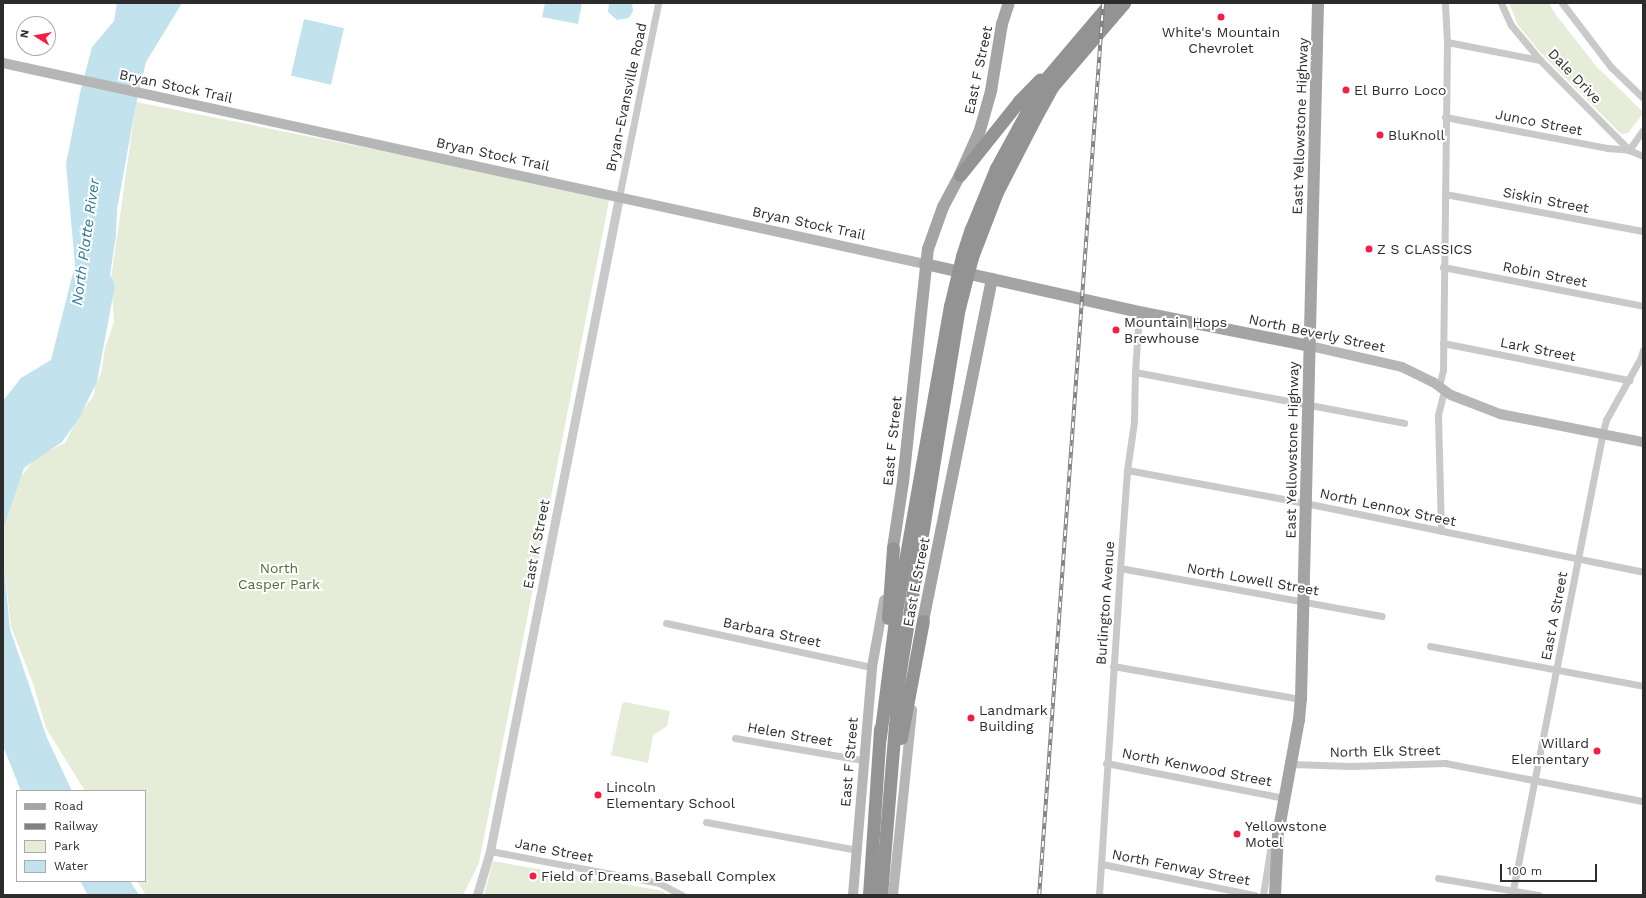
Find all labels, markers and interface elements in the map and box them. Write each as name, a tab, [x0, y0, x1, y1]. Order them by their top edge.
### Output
marker: White's Mountain Chevrolet	[1216, 12, 1226, 22]
north arrow	[16, 16, 56, 56]
street label: Bryan-Evansville Road	[602, 21, 650, 173]
street label: East F Street	[960, 24, 996, 116]
place label: White's Mountain Chevrolet	[1162, 24, 1280, 56]
text: N	[18, 29, 32, 39]
street label: East Yellowstone Highway	[1289, 37, 1311, 215]
street label: Dale Drive	[1545, 45, 1605, 107]
street label: Bryan Stock Trail	[118, 66, 234, 106]
place label: El Burro Loco	[1354, 82, 1447, 98]
marker: El Burro Loco	[1341, 85, 1351, 95]
street label: Junco Street	[1494, 105, 1584, 139]
place label: BluKnoll	[1388, 127, 1445, 143]
marker: BluKnoll	[1375, 130, 1385, 140]
street label: Bryan Stock Trail	[435, 134, 551, 174]
water label: North Platte River	[68, 177, 104, 307]
street label: Siskin Street	[1502, 183, 1590, 217]
street label: Bryan Stock Trail	[751, 203, 867, 243]
place label: Z S CLASSICS	[1377, 241, 1472, 257]
marker: Z S CLASSICS	[1364, 244, 1374, 254]
street label: Robin Street	[1501, 258, 1589, 290]
street label: North Beverly Street	[1247, 310, 1387, 356]
place label: Mountain Hops Brewhouse	[1124, 314, 1227, 346]
marker: Mountain Hops Brewhouse	[1111, 325, 1121, 335]
street label: Lark Street	[1499, 333, 1577, 365]
street label: East Yellowstone Highway	[1282, 361, 1302, 539]
street label: East F Street	[879, 395, 905, 487]
street label: North Lennox Street	[1318, 484, 1458, 530]
street label: East K Street	[519, 498, 553, 590]
street label: East E Street	[899, 536, 933, 628]
street label: Burlington Avenue	[1092, 540, 1118, 666]
street label: North Lowell Street	[1185, 559, 1321, 599]
park label: North Casper Park	[238, 560, 320, 592]
street label: East A Street	[1537, 570, 1571, 662]
street label: Barbara Street	[721, 613, 823, 651]
place label: Landmark Building	[979, 702, 1048, 734]
marker: Landmark Building	[966, 713, 976, 723]
street label: East F Street	[837, 716, 861, 808]
street label: Helen Street	[746, 718, 834, 750]
place label: Willard Elementary	[1511, 735, 1589, 768]
street label: North Elk Street	[1329, 742, 1441, 760]
street label: North Kenwood Street	[1121, 744, 1273, 790]
marker: Willard Elementary	[1592, 746, 1602, 756]
place label: Lincoln Elementary School	[606, 779, 735, 812]
legend	[16, 790, 146, 882]
marker: Lincoln Elementary School	[593, 790, 603, 800]
text: Road	[54, 799, 83, 813]
place label: Yellowstone Motel	[1245, 818, 1327, 850]
text: Railway	[54, 819, 98, 833]
marker: Yellowstone Motel	[1232, 829, 1242, 839]
street label: Jane Street	[513, 834, 595, 866]
text: Park	[54, 839, 80, 853]
street label: North Fenway Street	[1110, 845, 1252, 889]
scale bar	[1502, 856, 1599, 882]
text: Water	[54, 859, 88, 873]
text: 100 m	[1507, 864, 1542, 878]
place label: Field of Dreams Baseball Complex	[541, 868, 777, 884]
marker: Field of Dreams Baseball Complex	[528, 871, 538, 881]

